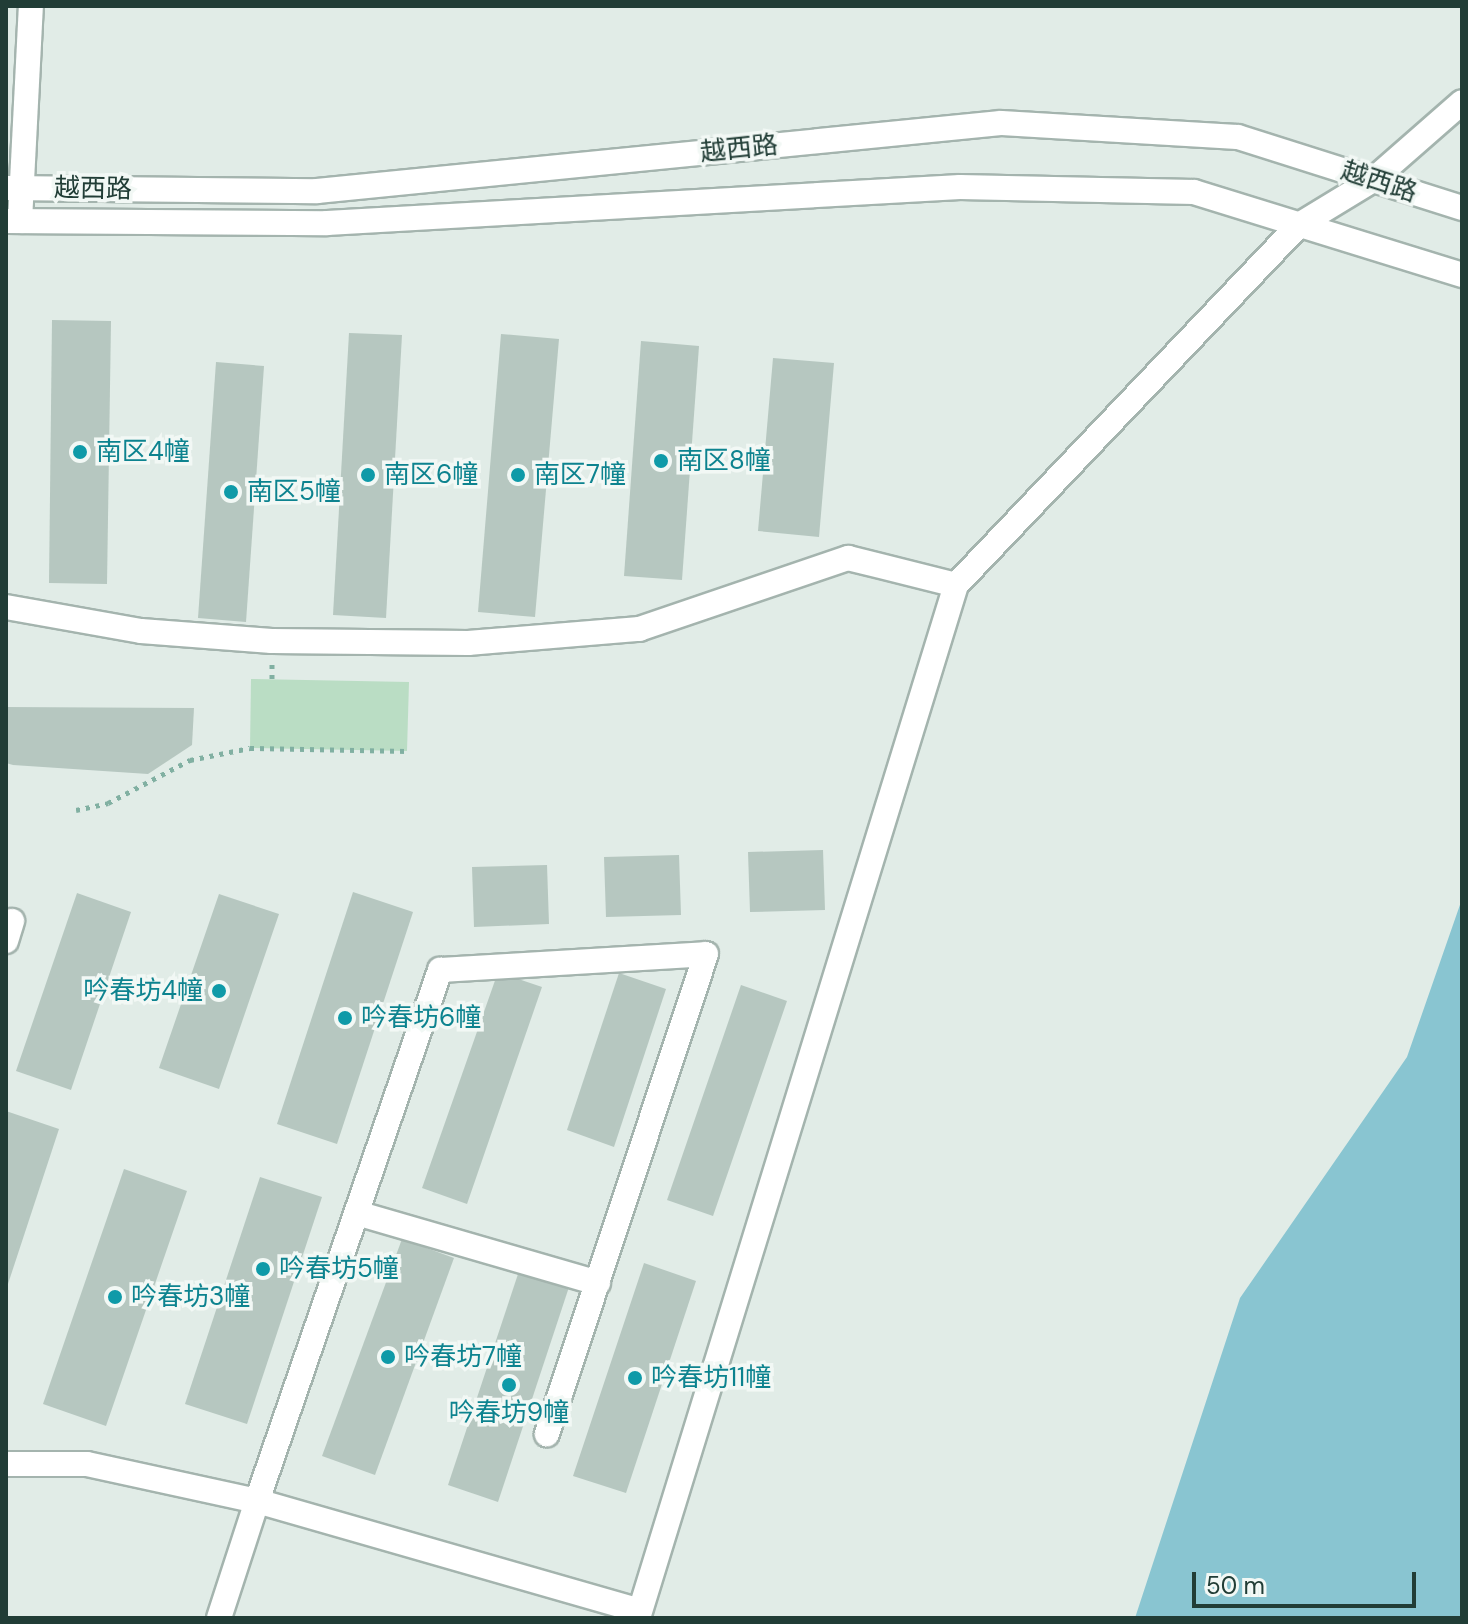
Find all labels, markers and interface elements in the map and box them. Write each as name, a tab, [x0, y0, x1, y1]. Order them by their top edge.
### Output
street label: 越西路	[699, 129, 779, 169]
street label: 越西路	[1337, 155, 1421, 209]
street label: 越西路	[54, 173, 132, 205]
place label: 南区4幢	[96, 436, 190, 468]
marker: 南区4幢	[71, 443, 89, 461]
place label: 南区8幢	[677, 445, 771, 477]
marker: 南区8幢	[652, 452, 670, 470]
place label: 南区6幢	[384, 459, 478, 491]
place label: 南区7幢	[534, 459, 626, 491]
marker: 南区6幢	[359, 466, 377, 484]
marker: 南区7幢	[509, 466, 527, 484]
place label: 南区5幢	[247, 476, 341, 508]
marker: 南区5幢	[222, 483, 240, 501]
place label: 吟春坊4幢	[83, 975, 203, 1007]
marker: 吟春坊4幢	[210, 982, 228, 1000]
place label: 吟春坊6幢	[361, 1002, 481, 1034]
marker: 吟春坊6幢	[336, 1009, 354, 1027]
place label: 吟春坊5幢	[279, 1253, 399, 1285]
marker: 吟春坊5幢	[254, 1260, 272, 1278]
place label: 吟春坊3幢	[131, 1281, 250, 1313]
marker: 吟春坊3幢	[106, 1288, 124, 1306]
place label: 吟春坊7幢	[404, 1341, 522, 1373]
marker: 吟春坊7幢	[379, 1348, 397, 1366]
place label: 吟春坊11幢	[651, 1362, 771, 1394]
marker: 吟春坊11幢	[626, 1369, 644, 1387]
marker: 吟春坊9幢	[500, 1376, 518, 1394]
place label: 吟春坊9幢	[449, 1397, 569, 1429]
scale bar	[1196, 1556, 1420, 1606]
text: 50 m	[1206, 1570, 1265, 1601]

